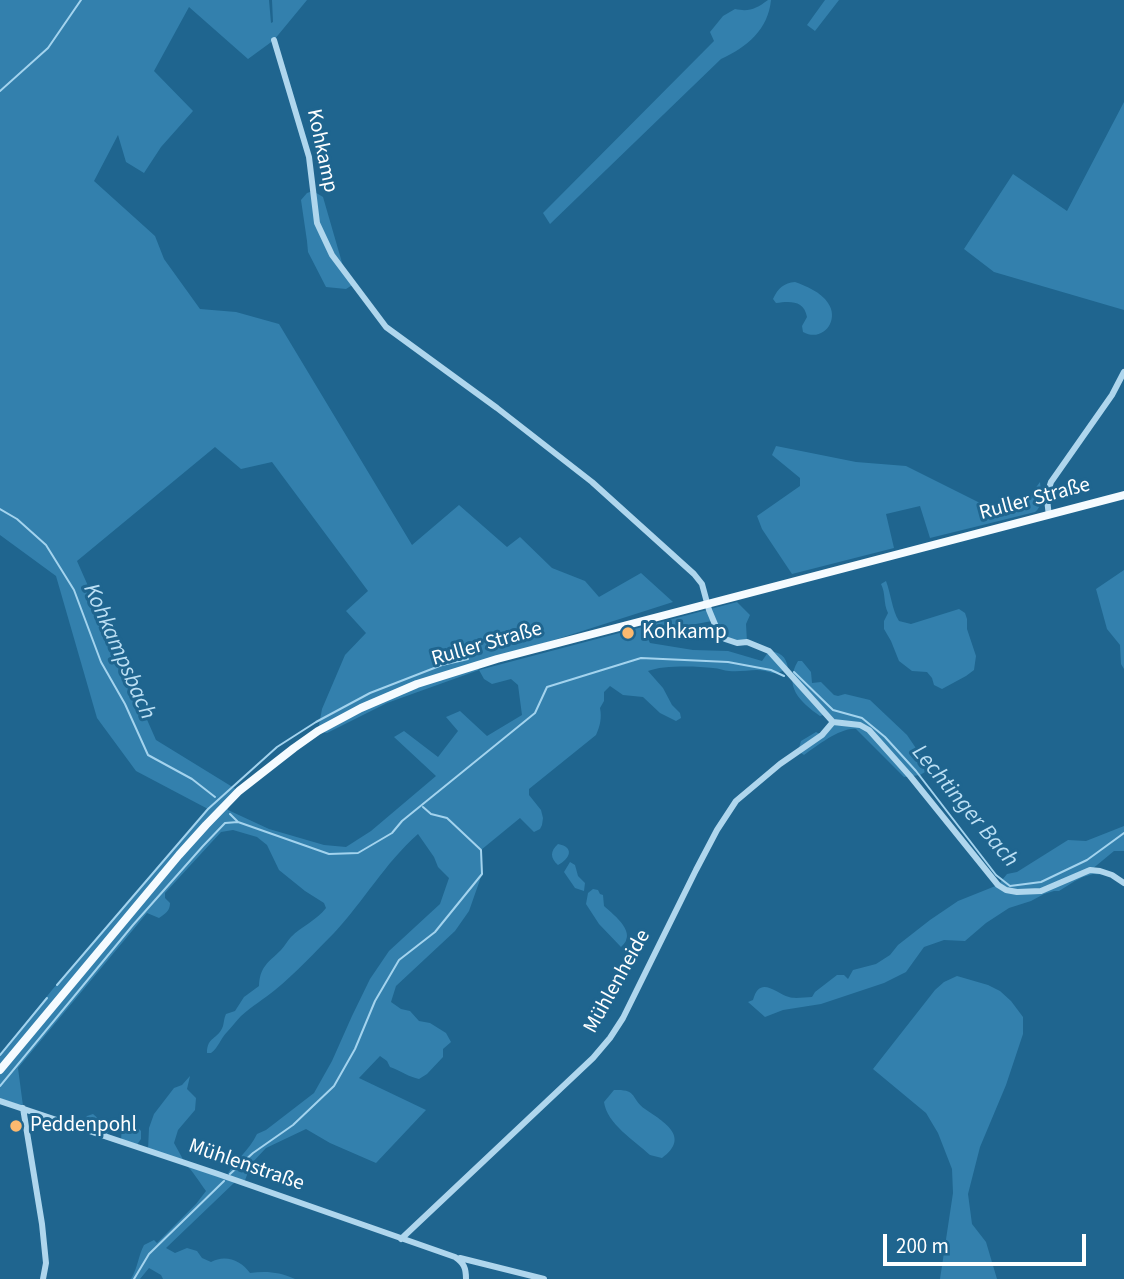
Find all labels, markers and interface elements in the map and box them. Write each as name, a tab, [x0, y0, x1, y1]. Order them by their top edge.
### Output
street label: Kohkamp	[300, 107, 342, 195]
street label: Ruller Straße	[977, 473, 1093, 527]
water label: Kohkampsbach	[76, 580, 160, 724]
street label: Ruller Straße	[429, 617, 545, 673]
place label: Kohkamp	[642, 620, 727, 646]
marker: Kohkamp	[620, 625, 636, 641]
water label: Lechtinger Bach	[905, 740, 1023, 874]
street label: Mühlenheide	[579, 926, 657, 1038]
place label: Peddenpohl	[30, 1113, 137, 1139]
marker: Peddenpohl	[8, 1118, 24, 1134]
street label: Mühlenstraße	[185, 1134, 307, 1198]
scale bar	[886, 1220, 1089, 1264]
text: 200 m	[896, 1231, 949, 1261]

